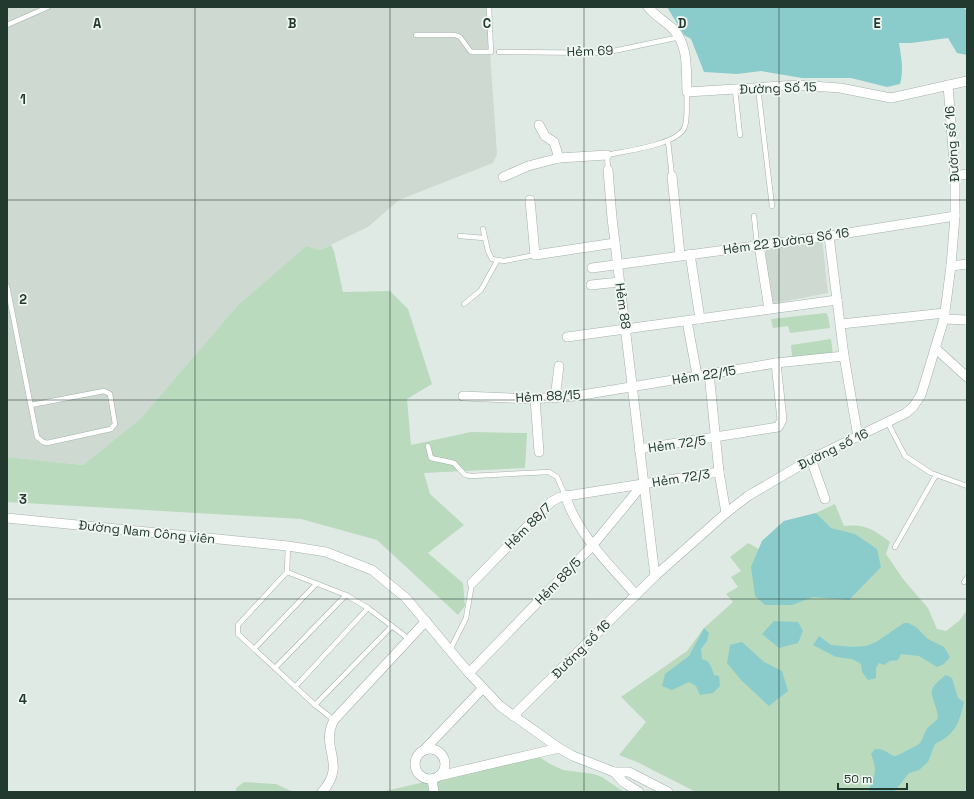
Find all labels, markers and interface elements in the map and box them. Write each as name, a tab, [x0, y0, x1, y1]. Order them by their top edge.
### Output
text: A	[93, 15, 102, 32]
text: B	[288, 15, 297, 32]
text: C	[483, 15, 491, 32]
text: D	[678, 15, 687, 32]
text: E	[873, 15, 881, 32]
street label: Hẻm 69	[566, 42, 614, 60]
street label: Đường Số 15	[739, 78, 817, 98]
text: 1	[20, 91, 26, 108]
street label: Đường số 16	[941, 105, 963, 183]
street label: Hẻm 22 Đường Số 16	[722, 224, 850, 258]
street label: Hẻm 88	[611, 282, 635, 330]
text: 2	[19, 291, 27, 308]
street label: Hẻm 22/15	[671, 362, 737, 388]
street label: Hẻm 88/15	[515, 386, 581, 406]
street label: Đường số 16	[795, 425, 871, 473]
street label: Hẻm 72/5	[647, 431, 707, 456]
street label: Hẻm 72/3	[651, 465, 711, 491]
text: 3	[19, 491, 27, 508]
street label: Hẻm 88/7	[501, 499, 555, 553]
street label: Đường Nam Công viên	[78, 516, 216, 548]
street label: Hẻm 88/5	[531, 554, 585, 608]
street label: Đường số 16	[548, 616, 614, 682]
text: 4	[19, 691, 27, 708]
scale bar	[838, 765, 907, 791]
text: 50 m	[844, 771, 872, 787]

